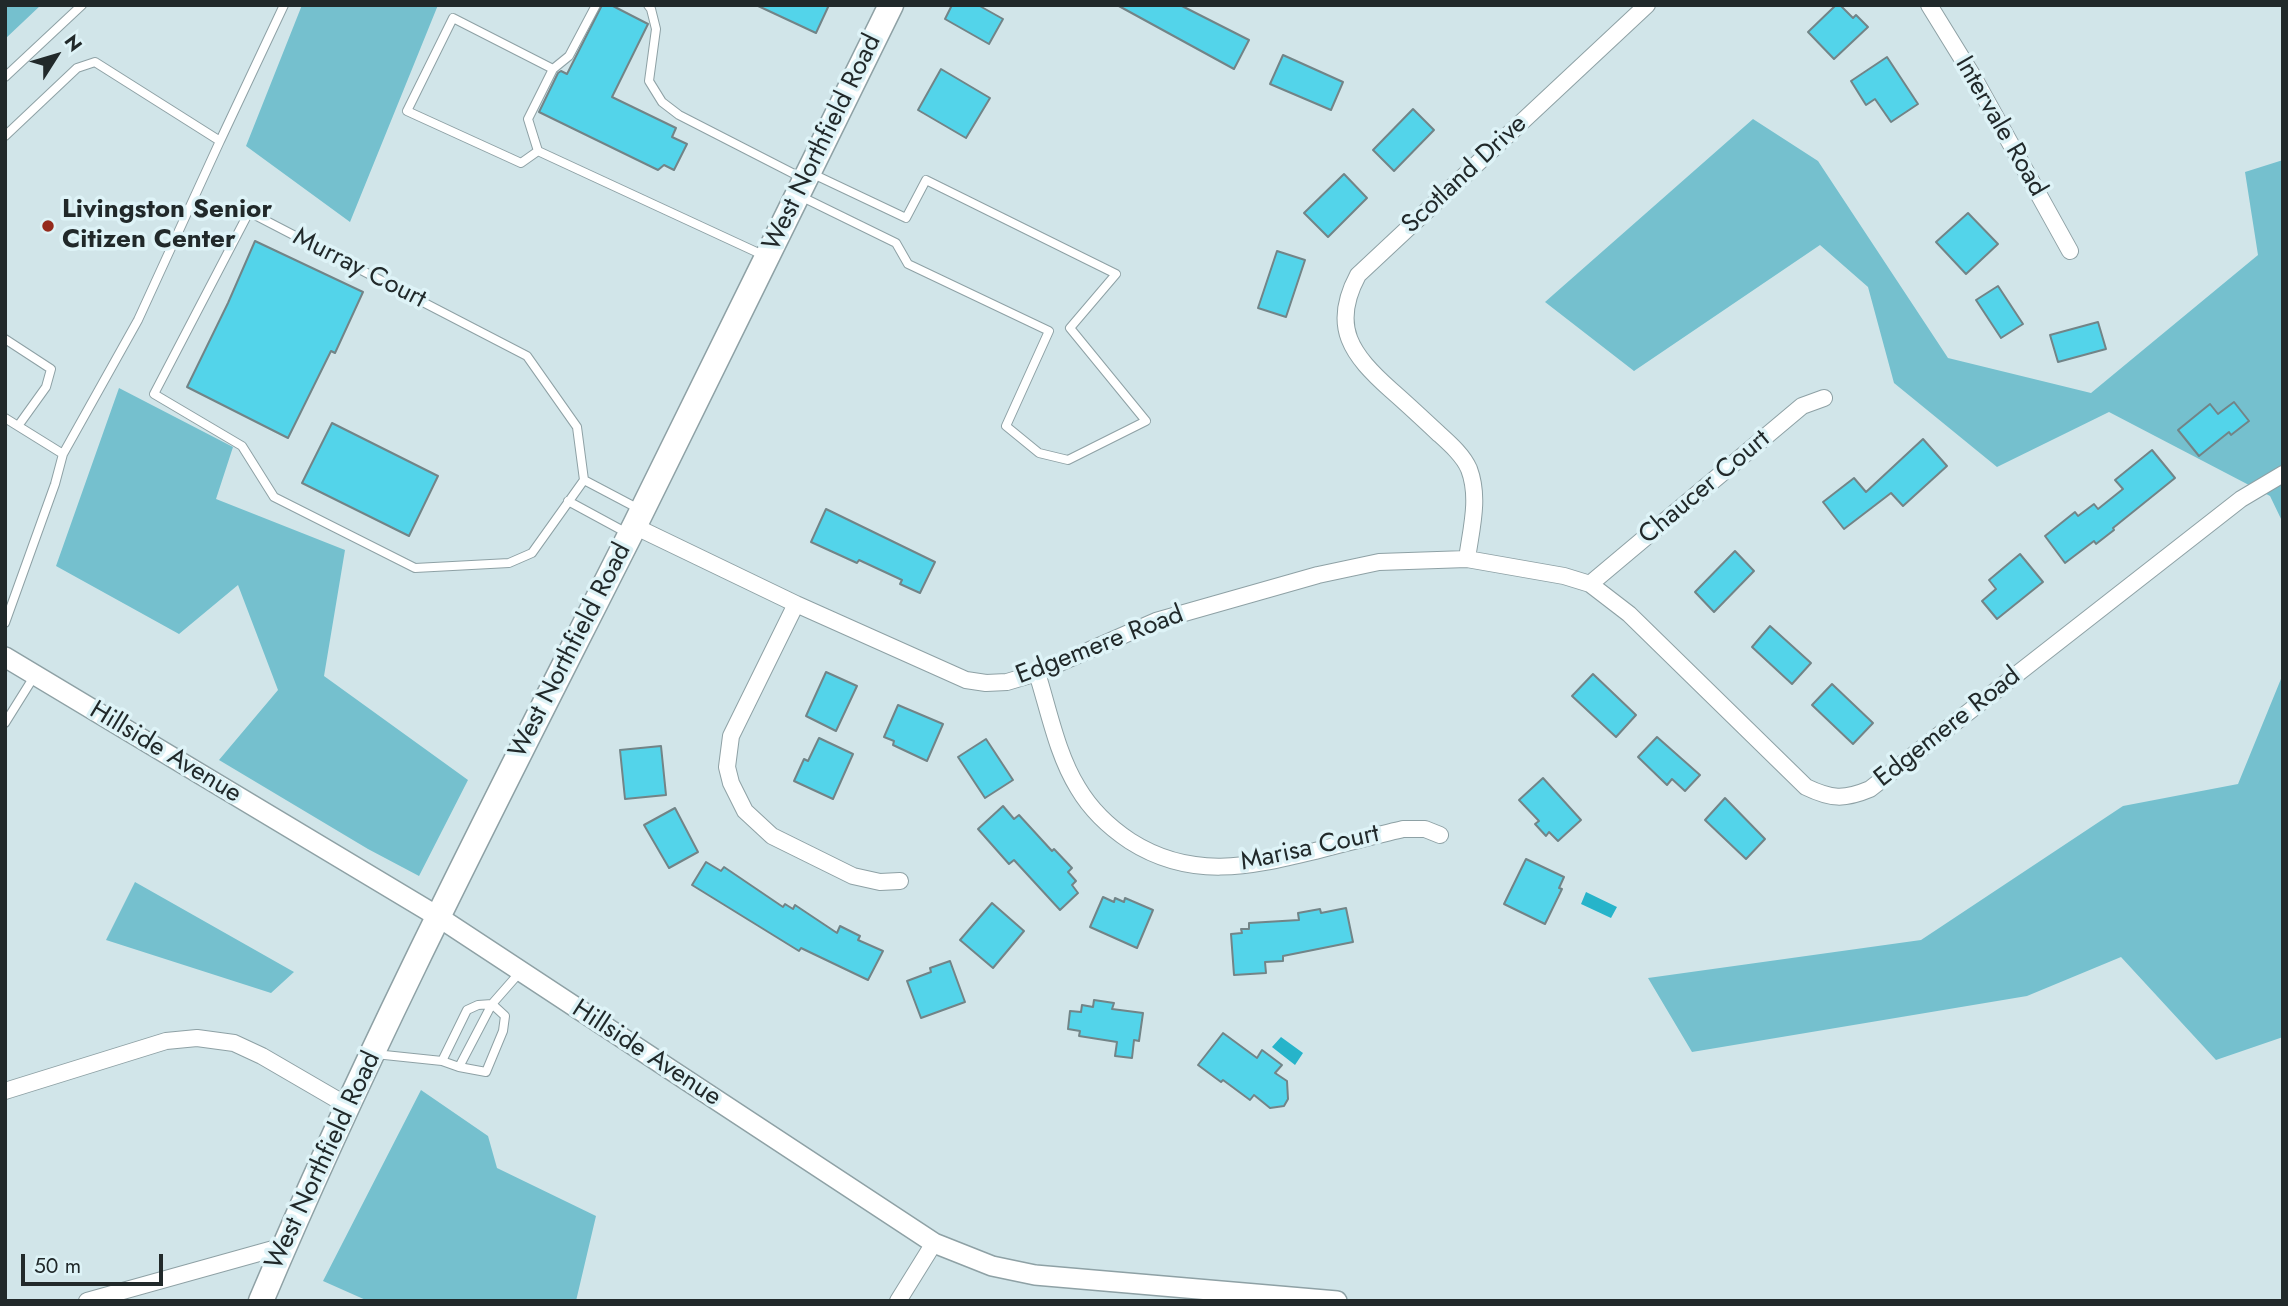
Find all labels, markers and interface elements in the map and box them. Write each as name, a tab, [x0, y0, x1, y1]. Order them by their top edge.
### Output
north arrow	[21, 21, 91, 91]
text: N	[58, 29, 88, 57]
street label: West Northfield Road	[757, 30, 889, 256]
street label: Intervale Road	[1947, 51, 2053, 203]
street label: Scotland Drive	[1396, 109, 1534, 241]
place label: Livingston Senior Citizen Center	[62, 195, 272, 256]
marker: Livingston Senior Citizen Center	[40, 218, 56, 234]
street label: Murray Court	[287, 222, 431, 316]
street label: Chaucer Court	[1633, 424, 1777, 552]
street label: West Northfield Road	[503, 538, 639, 764]
street label: Edgemere Road	[1012, 600, 1188, 692]
street label: Edgemere Road	[1869, 661, 2027, 795]
street label: Hillside Avenue	[83, 695, 247, 811]
street label: Marisa Court	[1238, 819, 1382, 879]
street label: Hillside Avenue	[566, 994, 726, 1114]
street label: West Northfield Road	[260, 1047, 388, 1275]
scale bar	[24, 1240, 166, 1284]
text: 50 m	[34, 1251, 81, 1281]

